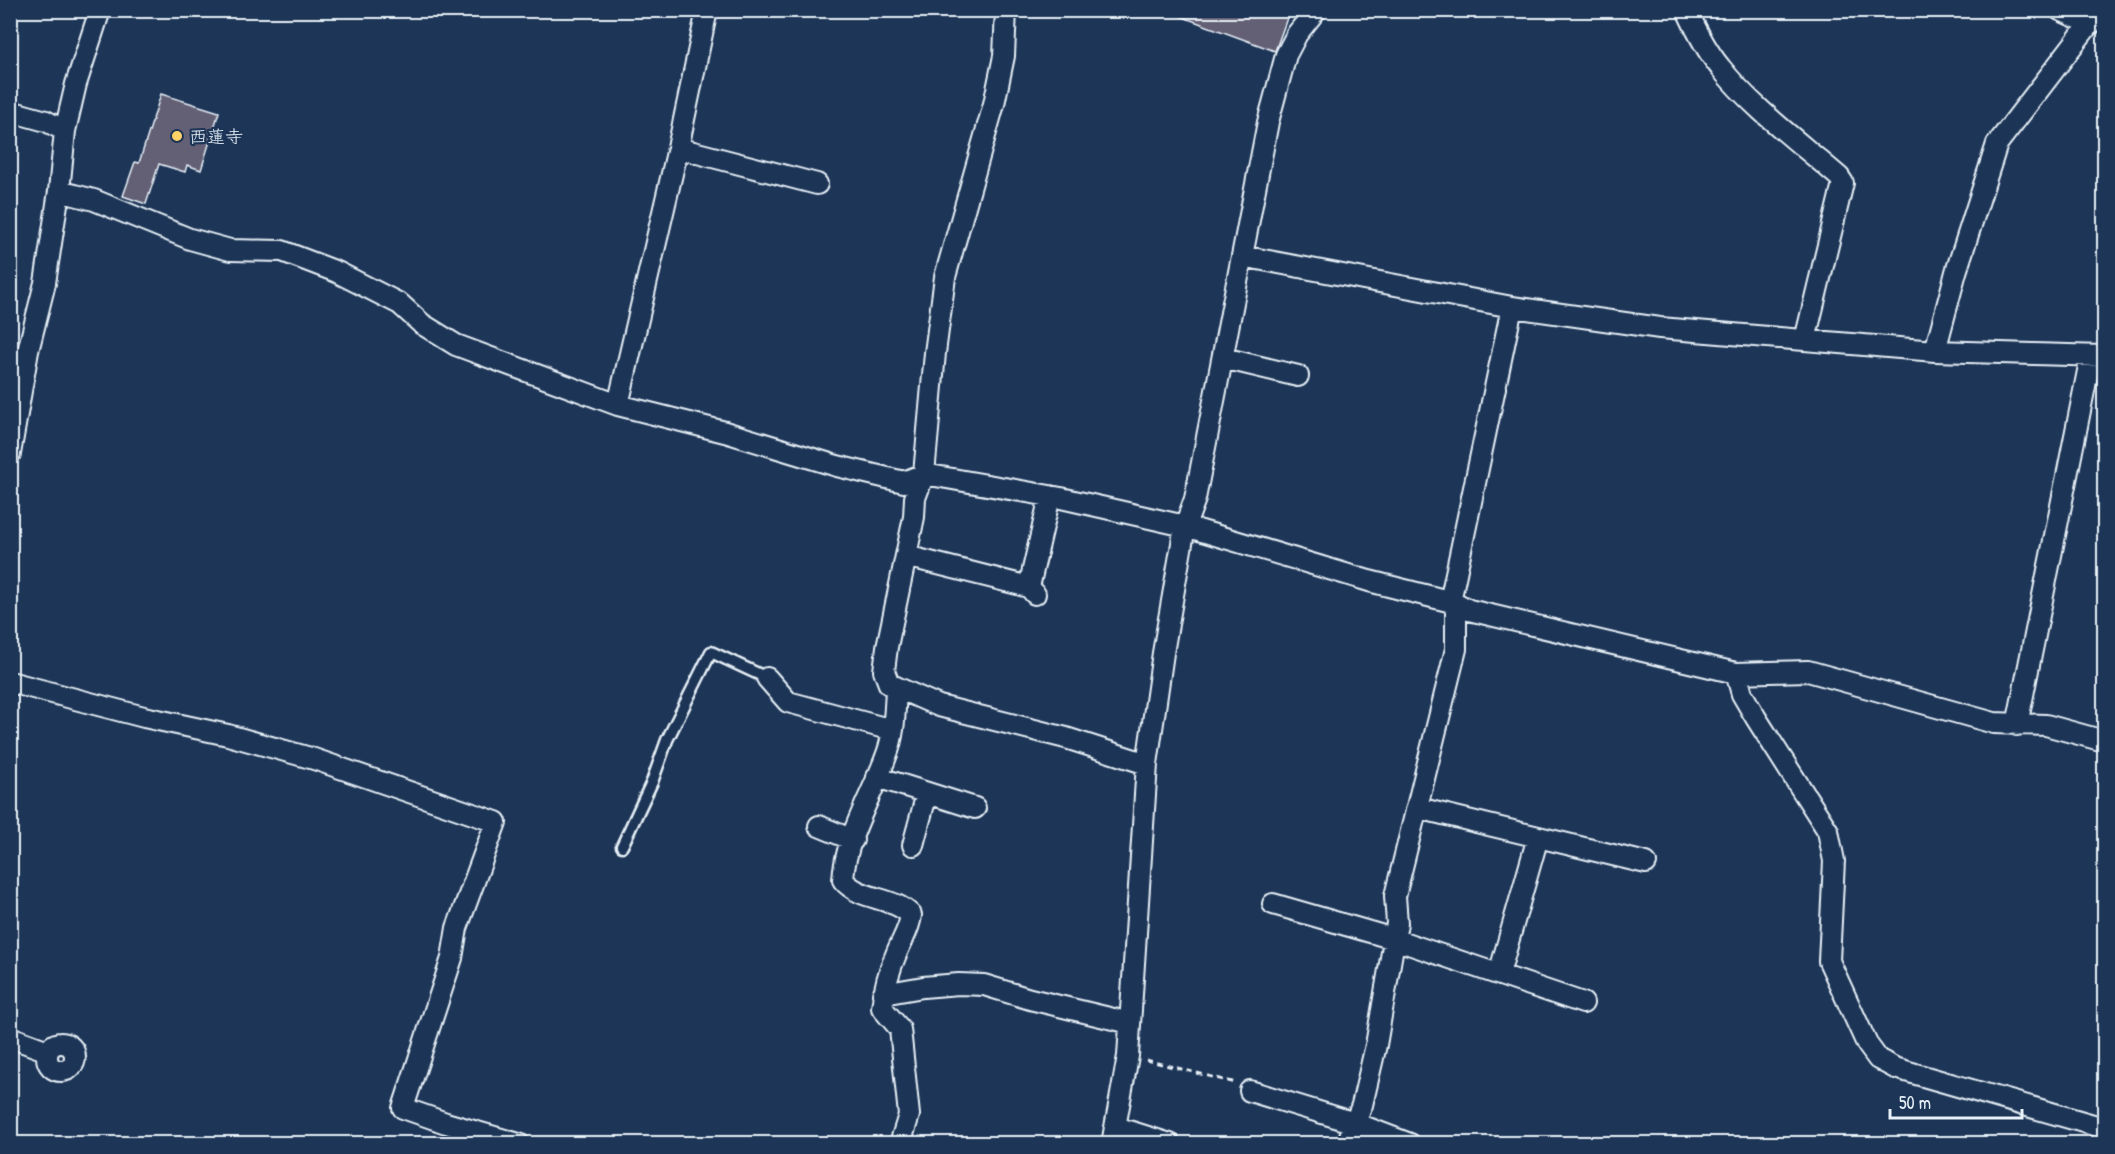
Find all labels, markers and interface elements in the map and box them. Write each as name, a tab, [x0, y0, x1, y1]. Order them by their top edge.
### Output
place label: 西蓮寺	[189, 124, 243, 149]
marker: 西蓮寺	[170, 129, 184, 143]
scale bar	[1890, 1082, 2022, 1120]
text: 50 m	[1899, 1090, 1931, 1115]

